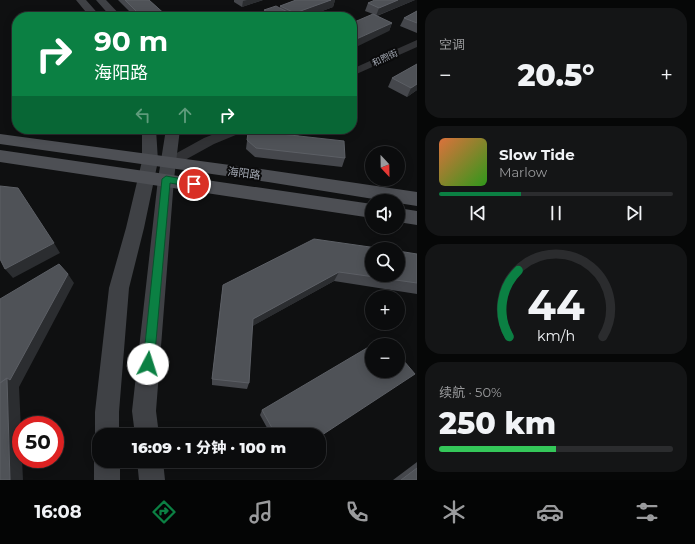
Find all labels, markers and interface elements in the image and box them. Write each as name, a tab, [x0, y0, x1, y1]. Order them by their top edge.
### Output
text: 90 m	[94, 24, 168, 58]
icon: right	[28, 28, 80, 80]
text: 空调	[439, 36, 465, 52]
street label: 和煦街	[370, 47, 399, 68]
text: 20.5°	[517, 57, 595, 94]
text: 海阳路	[94, 62, 148, 84]
text: −	[439, 62, 452, 89]
text: +	[660, 62, 673, 89]
icon: left	[132, 104, 154, 126]
icon: ahead	[174, 104, 196, 126]
icon: right	[216, 104, 238, 126]
text: Slow Tide	[499, 145, 575, 164]
north arrow	[365, 146, 405, 186]
map controls	[365, 146, 405, 378]
street label: 海阳路	[227, 164, 261, 182]
text: Marlow	[499, 164, 547, 180]
pin	[177, 167, 211, 201]
icon: arrive	[183, 173, 205, 195]
button: sound	[365, 194, 405, 234]
icon: previous	[467, 202, 489, 224]
icon: pause	[545, 202, 567, 224]
icon: next	[623, 202, 645, 224]
button: search	[365, 242, 405, 282]
text: 44	[527, 280, 585, 330]
button: +	[365, 290, 405, 330]
text: km/h	[537, 327, 575, 345]
button: −	[365, 338, 405, 378]
position arrow	[127, 343, 169, 385]
text: 续航 · 50%	[439, 384, 502, 400]
text: 250 km	[439, 405, 556, 442]
speed limit sign: 50	[12, 416, 64, 468]
text: 16:09 · 1 分钟 · 100 m	[132, 438, 286, 457]
icon: directions	[150, 498, 178, 526]
icon: music	[247, 498, 275, 526]
icon: phone	[343, 498, 371, 526]
icon: climate	[440, 498, 468, 526]
icon: car	[536, 498, 564, 526]
icon: filters	[633, 498, 661, 526]
text: 16:08	[34, 501, 82, 523]

